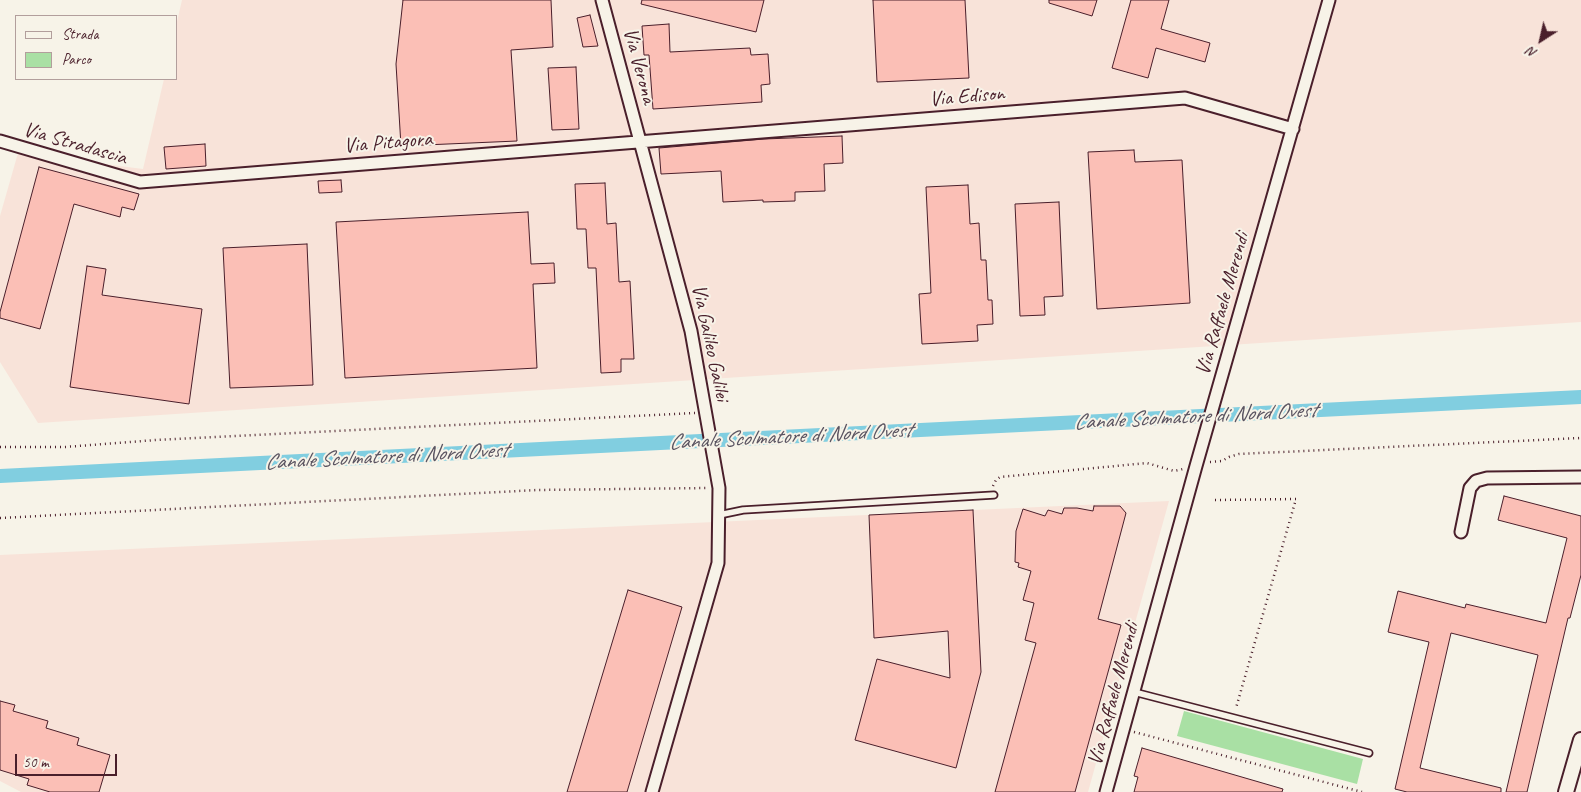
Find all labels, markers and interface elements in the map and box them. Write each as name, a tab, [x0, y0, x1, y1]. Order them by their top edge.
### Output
legend	[15, 15, 178, 80]
north arrow	[1516, 15, 1566, 65]
text: Strada	[62, 25, 98, 44]
street label: Via Verona	[617, 25, 661, 107]
text: N	[1524, 43, 1541, 62]
text: Parco	[62, 50, 91, 69]
street label: Via Edison	[929, 81, 1005, 113]
street label: Via Stradascia	[20, 117, 130, 171]
street label: Via Pitagora	[343, 127, 433, 159]
street label: Via Raffaele Merendi	[1191, 230, 1255, 378]
street label: Via Galileo Galilei	[685, 282, 735, 404]
water label: Canale Scolmatore di Nord Ovest	[1073, 397, 1317, 437]
water label: Canale Scolmatore di Nord Ovest	[668, 417, 912, 457]
water label: Canale Scolmatore di Nord Ovest	[264, 437, 508, 477]
street label: Via Raffaele Merendi	[1083, 620, 1145, 768]
scale bar	[18, 744, 120, 776]
text: 50 m	[23, 753, 49, 772]

